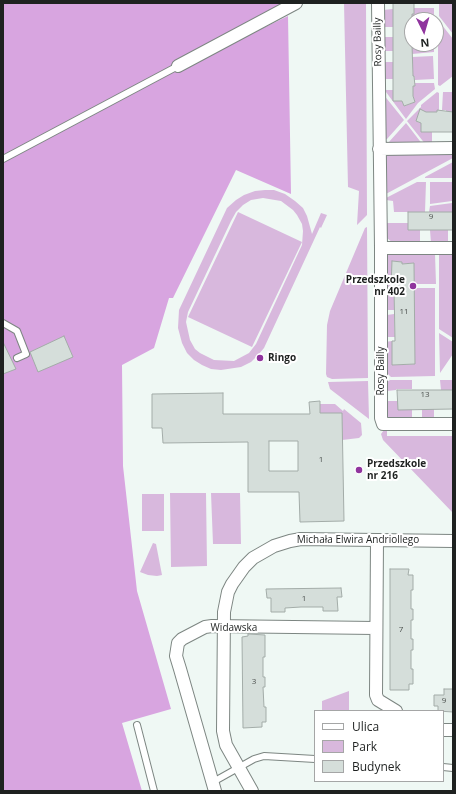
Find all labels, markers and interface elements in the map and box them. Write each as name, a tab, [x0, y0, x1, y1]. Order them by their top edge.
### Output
north arrow	[404, 12, 444, 52]
street label: Rosy Bailly	[372, 17, 384, 67]
text: N	[420, 36, 430, 51]
house number: 9	[429, 212, 433, 222]
place label: Przedszkole nr 402	[346, 274, 405, 298]
marker: Przedszkole nr 402	[408, 281, 418, 291]
house number: 11	[399, 307, 409, 317]
street label: Rosy Bailly	[375, 346, 387, 396]
place label: Ringo	[268, 352, 296, 364]
marker: Ringo	[255, 353, 265, 363]
house number: 13	[420, 390, 430, 400]
house number: 1	[319, 455, 323, 465]
place label: Przedszkole nr 216	[367, 458, 426, 482]
marker: Przedszkole nr 216	[354, 465, 364, 475]
street label: Michała Elwira Andriollego	[297, 534, 419, 546]
house number: 1	[302, 594, 306, 604]
street label: Widawska	[211, 622, 257, 634]
house number: 7	[399, 625, 403, 635]
house number: 3	[252, 677, 256, 687]
house number: 9	[442, 696, 446, 706]
legend	[314, 710, 444, 782]
text: Ulica	[352, 718, 379, 735]
text: Park	[352, 738, 377, 755]
text: Budynek	[352, 758, 401, 775]

